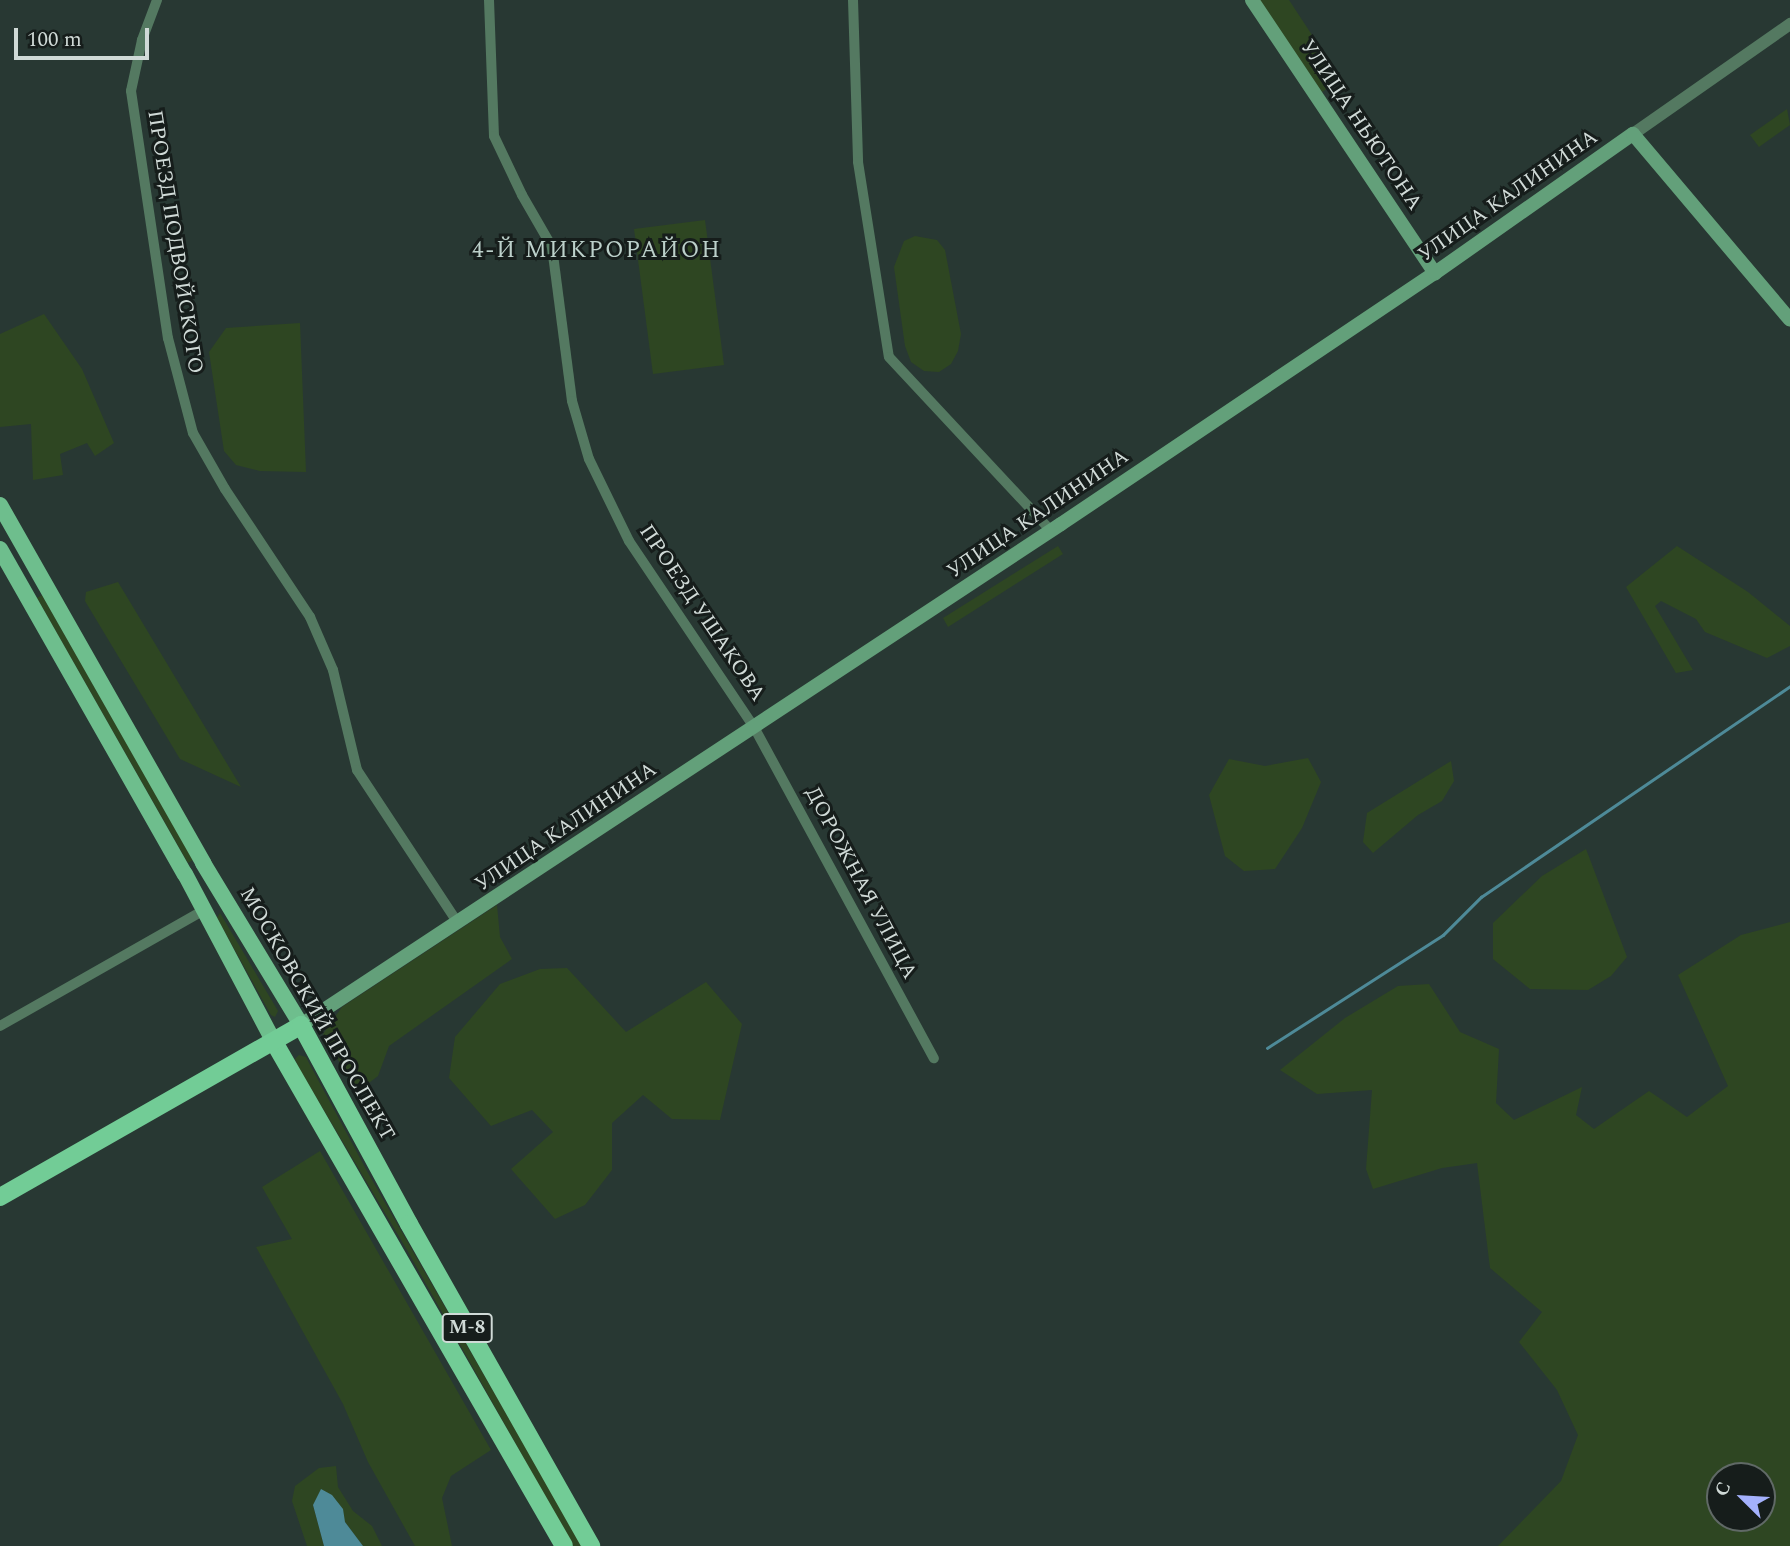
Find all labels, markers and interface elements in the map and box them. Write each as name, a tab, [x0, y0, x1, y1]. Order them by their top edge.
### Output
scale bar	[18, 14, 152, 58]
text: 100 m	[27, 24, 82, 56]
street label: УЛИЦА НЬЮТОНА	[1294, 35, 1428, 215]
street label: ПРОЕЗД ПОДВОЙСКОГО	[142, 108, 208, 376]
street label: УЛИЦА КАЛИНИНА	[1413, 124, 1603, 268]
district label: 4-Й МИКРОРАЙОН	[474, 237, 720, 265]
street label: УЛИЦА КАЛИНИНА	[942, 444, 1134, 584]
street label: ПРОЕЗД УШАКОВА	[633, 520, 771, 706]
street label: УЛИЦА КАЛИНИНА	[470, 757, 662, 897]
street label: ДОРОЖНАЯ УЛИЦА	[800, 783, 922, 983]
street label: МОСКОВСКИЙ ПРОСПЕКТ	[234, 883, 400, 1145]
road number: М-8	[441, 1312, 493, 1344]
north arrow	[1706, 1462, 1776, 1532]
text: С	[1707, 1477, 1739, 1501]

